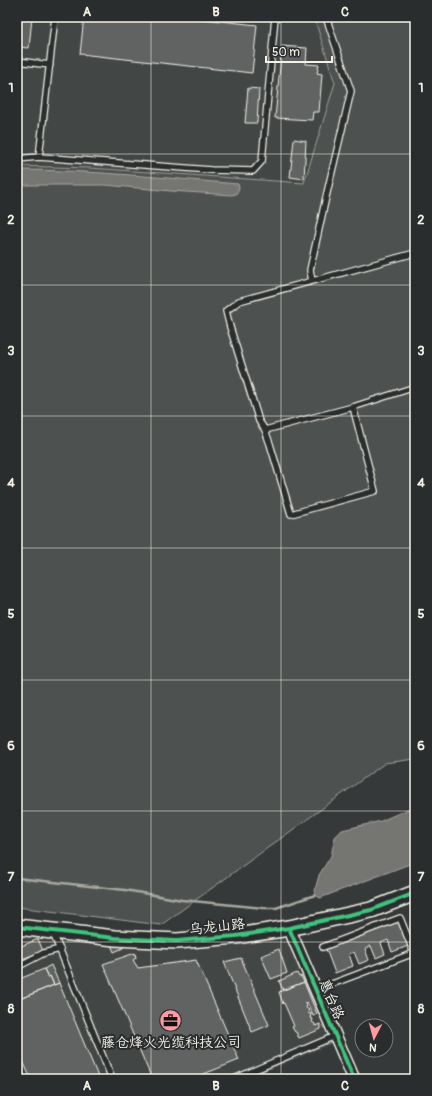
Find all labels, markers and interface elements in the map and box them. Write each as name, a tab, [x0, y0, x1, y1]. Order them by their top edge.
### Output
text: A	[83, 4, 92, 20]
text: B	[212, 4, 220, 20]
text: C	[341, 4, 349, 20]
scale bar	[266, 38, 332, 64]
text: 50 m	[272, 45, 300, 60]
text: 1	[8, 80, 14, 96]
text: 1	[418, 80, 424, 96]
text: 2	[7, 212, 15, 228]
text: 2	[417, 212, 425, 228]
text: 3	[7, 343, 15, 359]
text: 3	[417, 343, 425, 359]
text: 4	[7, 475, 15, 491]
text: 4	[417, 475, 425, 491]
text: 5	[7, 606, 15, 622]
text: 5	[417, 606, 425, 622]
text: 6	[7, 738, 15, 754]
text: 6	[417, 738, 425, 754]
text: 7	[8, 869, 15, 885]
text: 7	[418, 869, 425, 885]
street label: 乌龙山路	[188, 915, 246, 938]
street label: 惠台路	[316, 977, 348, 1022]
text: 8	[8, 1001, 15, 1017]
text: 8	[418, 1001, 425, 1017]
office icon: 藤仓烽火光缆科技公司	[158, 1007, 184, 1033]
north arrow	[354, 1018, 394, 1058]
place label: 藤仓烽火光缆科技公司	[101, 1034, 241, 1051]
text: N	[368, 1041, 377, 1054]
text: A	[83, 1078, 92, 1094]
text: B	[212, 1078, 220, 1094]
text: C	[341, 1078, 349, 1094]

